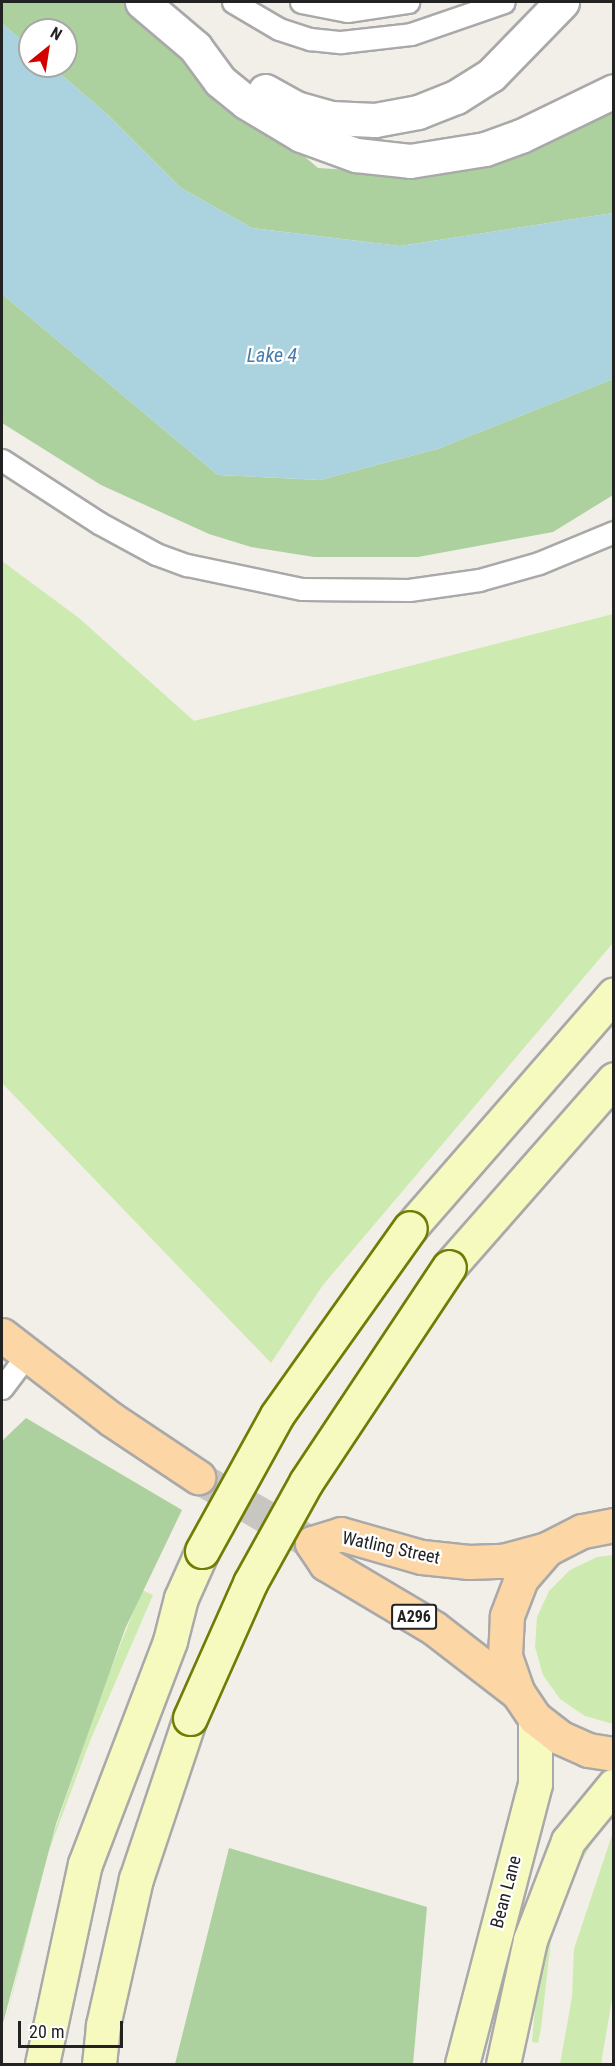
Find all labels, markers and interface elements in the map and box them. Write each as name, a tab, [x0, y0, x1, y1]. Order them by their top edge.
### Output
north arrow	[18, 18, 78, 78]
text: N	[47, 23, 65, 44]
water label: Lake 4	[247, 343, 297, 367]
street label: Watling Street	[340, 1527, 442, 1569]
road number: A296	[390, 1604, 438, 1630]
street label: Bean Lane	[486, 1853, 526, 1931]
scale bar	[21, 2009, 126, 2047]
text: 20 m	[29, 2021, 64, 2042]

